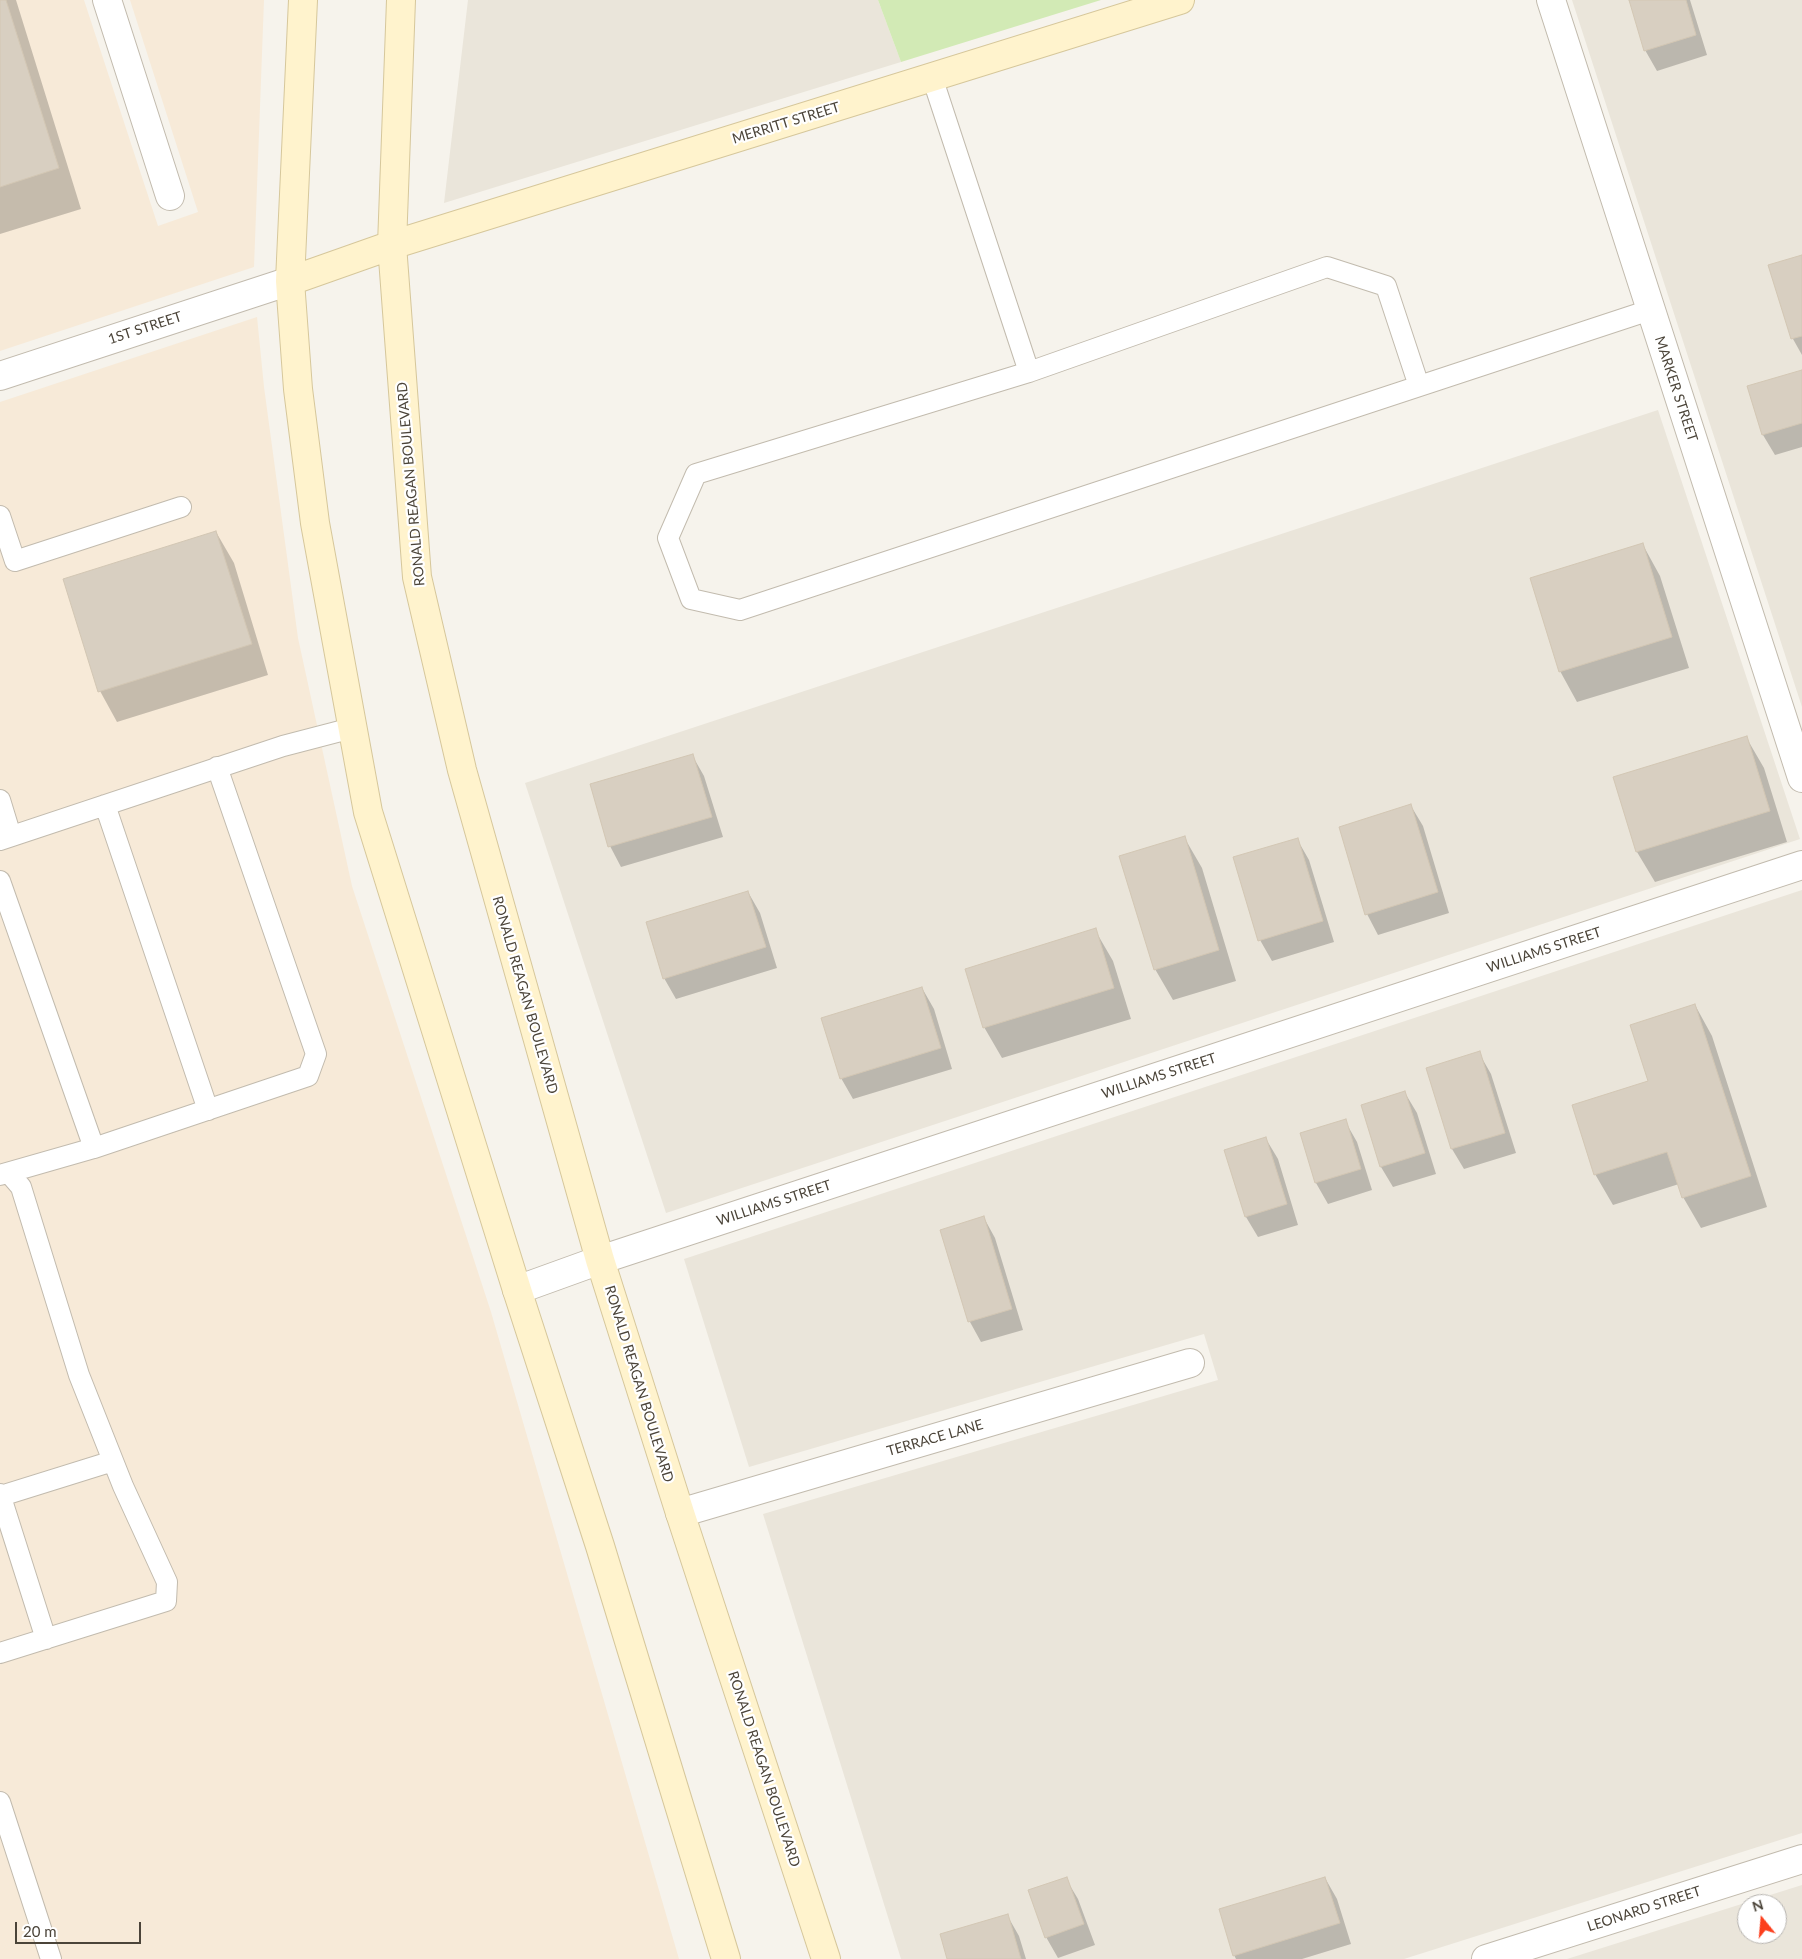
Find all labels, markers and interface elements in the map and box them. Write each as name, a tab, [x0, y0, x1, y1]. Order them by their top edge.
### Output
street label: MERRITT STREET	[730, 99, 842, 147]
street label: 1ST STREET	[106, 308, 184, 348]
street label: MARKER STREET	[1651, 334, 1701, 444]
street label: RONALD REAGAN BOULEVARD	[394, 381, 428, 587]
street label: RONALD REAGAN BOULEVARD	[489, 894, 561, 1096]
street label: WILLIAMS STREET	[1485, 924, 1603, 976]
street label: WILLIAMS STREET	[1100, 1050, 1218, 1102]
street label: WILLIAMS STREET	[715, 1177, 833, 1229]
street label: RONALD REAGAN BOULEVARD	[601, 1284, 677, 1484]
street label: TERRACE LANE	[885, 1416, 985, 1460]
street label: RONALD REAGAN BOULEVARD	[724, 1669, 804, 1869]
street label: LEONARD STREET	[1585, 1883, 1703, 1935]
north arrow	[1737, 1894, 1787, 1944]
text: N	[1750, 1895, 1765, 1915]
scale bar	[18, 1912, 144, 1944]
text: 20 m	[23, 1922, 57, 1940]

